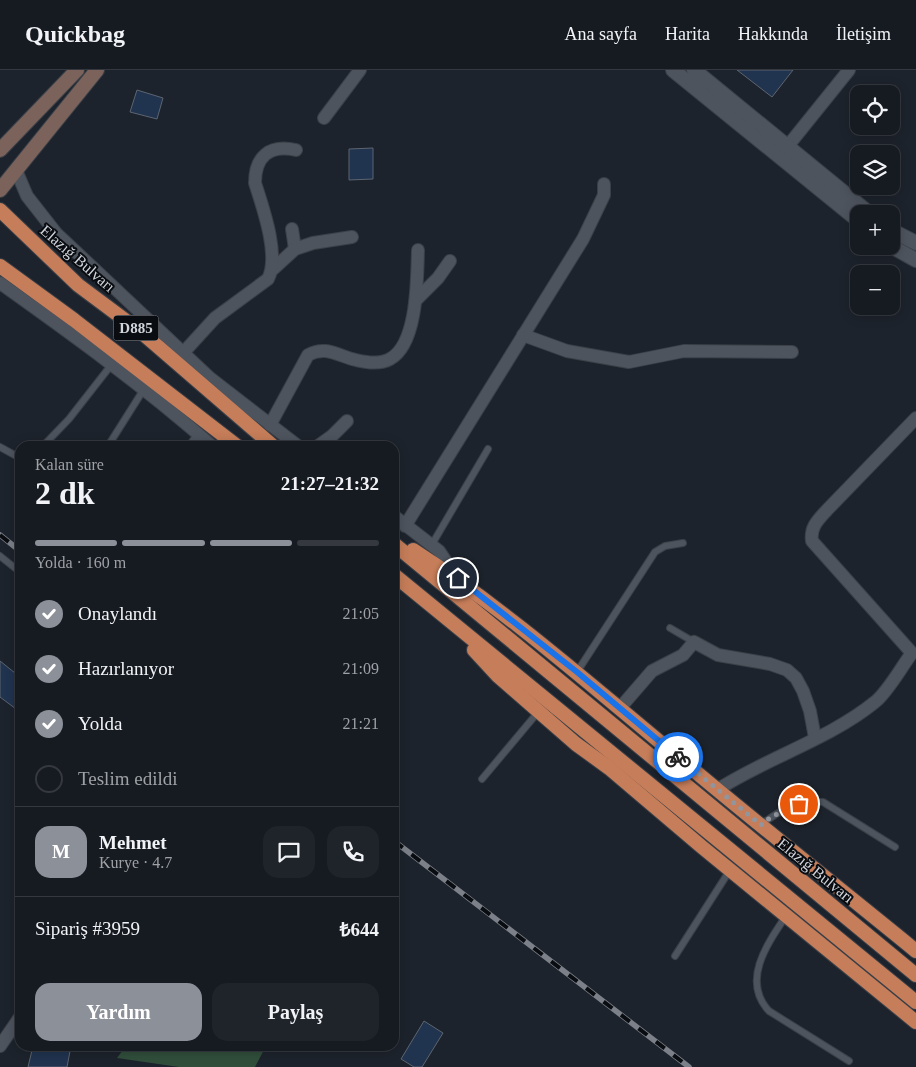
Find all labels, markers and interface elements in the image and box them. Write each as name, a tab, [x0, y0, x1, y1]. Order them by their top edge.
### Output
text: Quickbag	[25, 21, 125, 47]
text: Ana sayfa	[565, 24, 637, 44]
text: Harita	[665, 24, 710, 44]
text: Hakkında	[738, 24, 808, 44]
text: İletişim	[836, 24, 891, 44]
map controls	[850, 85, 900, 315]
button: locate	[850, 85, 900, 135]
button: layers	[850, 145, 900, 195]
button: +	[850, 205, 900, 255]
street label: Elazığ Bulvarı	[36, 222, 119, 296]
button: −	[850, 265, 900, 315]
road number: D885	[114, 316, 158, 340]
text: Kalan süre	[35, 456, 104, 473]
text: 21:27–21:32	[281, 473, 379, 494]
text: 2 dk	[35, 475, 95, 511]
text: Yolda · 160 m	[35, 554, 126, 571]
pin	[437, 557, 479, 599]
icon: home	[444, 564, 472, 592]
icon: check	[35, 600, 63, 628]
text: Onaylandı	[78, 603, 157, 624]
text: 21:05	[343, 605, 379, 622]
icon: check	[35, 655, 63, 683]
text: Hazırlanıyor	[78, 658, 174, 679]
text: 21:09	[343, 660, 379, 677]
icon: check	[35, 710, 63, 738]
text: Yolda	[78, 713, 123, 734]
text: 21:21	[343, 715, 379, 732]
courier	[653, 732, 703, 782]
icon: bike	[664, 743, 692, 771]
text: Teslim edildi	[78, 768, 177, 789]
pin	[778, 783, 820, 825]
icon: bag	[785, 790, 813, 818]
button: chat	[263, 826, 315, 878]
button: phone	[327, 826, 379, 878]
text: Mehmet	[99, 832, 167, 853]
street label: Elazığ Bulvarı	[774, 835, 858, 907]
text: M	[52, 841, 70, 862]
text: Kurye · 4.7	[99, 854, 172, 871]
text: Sipariş #3959	[35, 918, 140, 939]
text: ₺644	[340, 919, 379, 940]
button: Yardım	[35, 983, 202, 1041]
button: Paylaş	[212, 983, 379, 1041]

